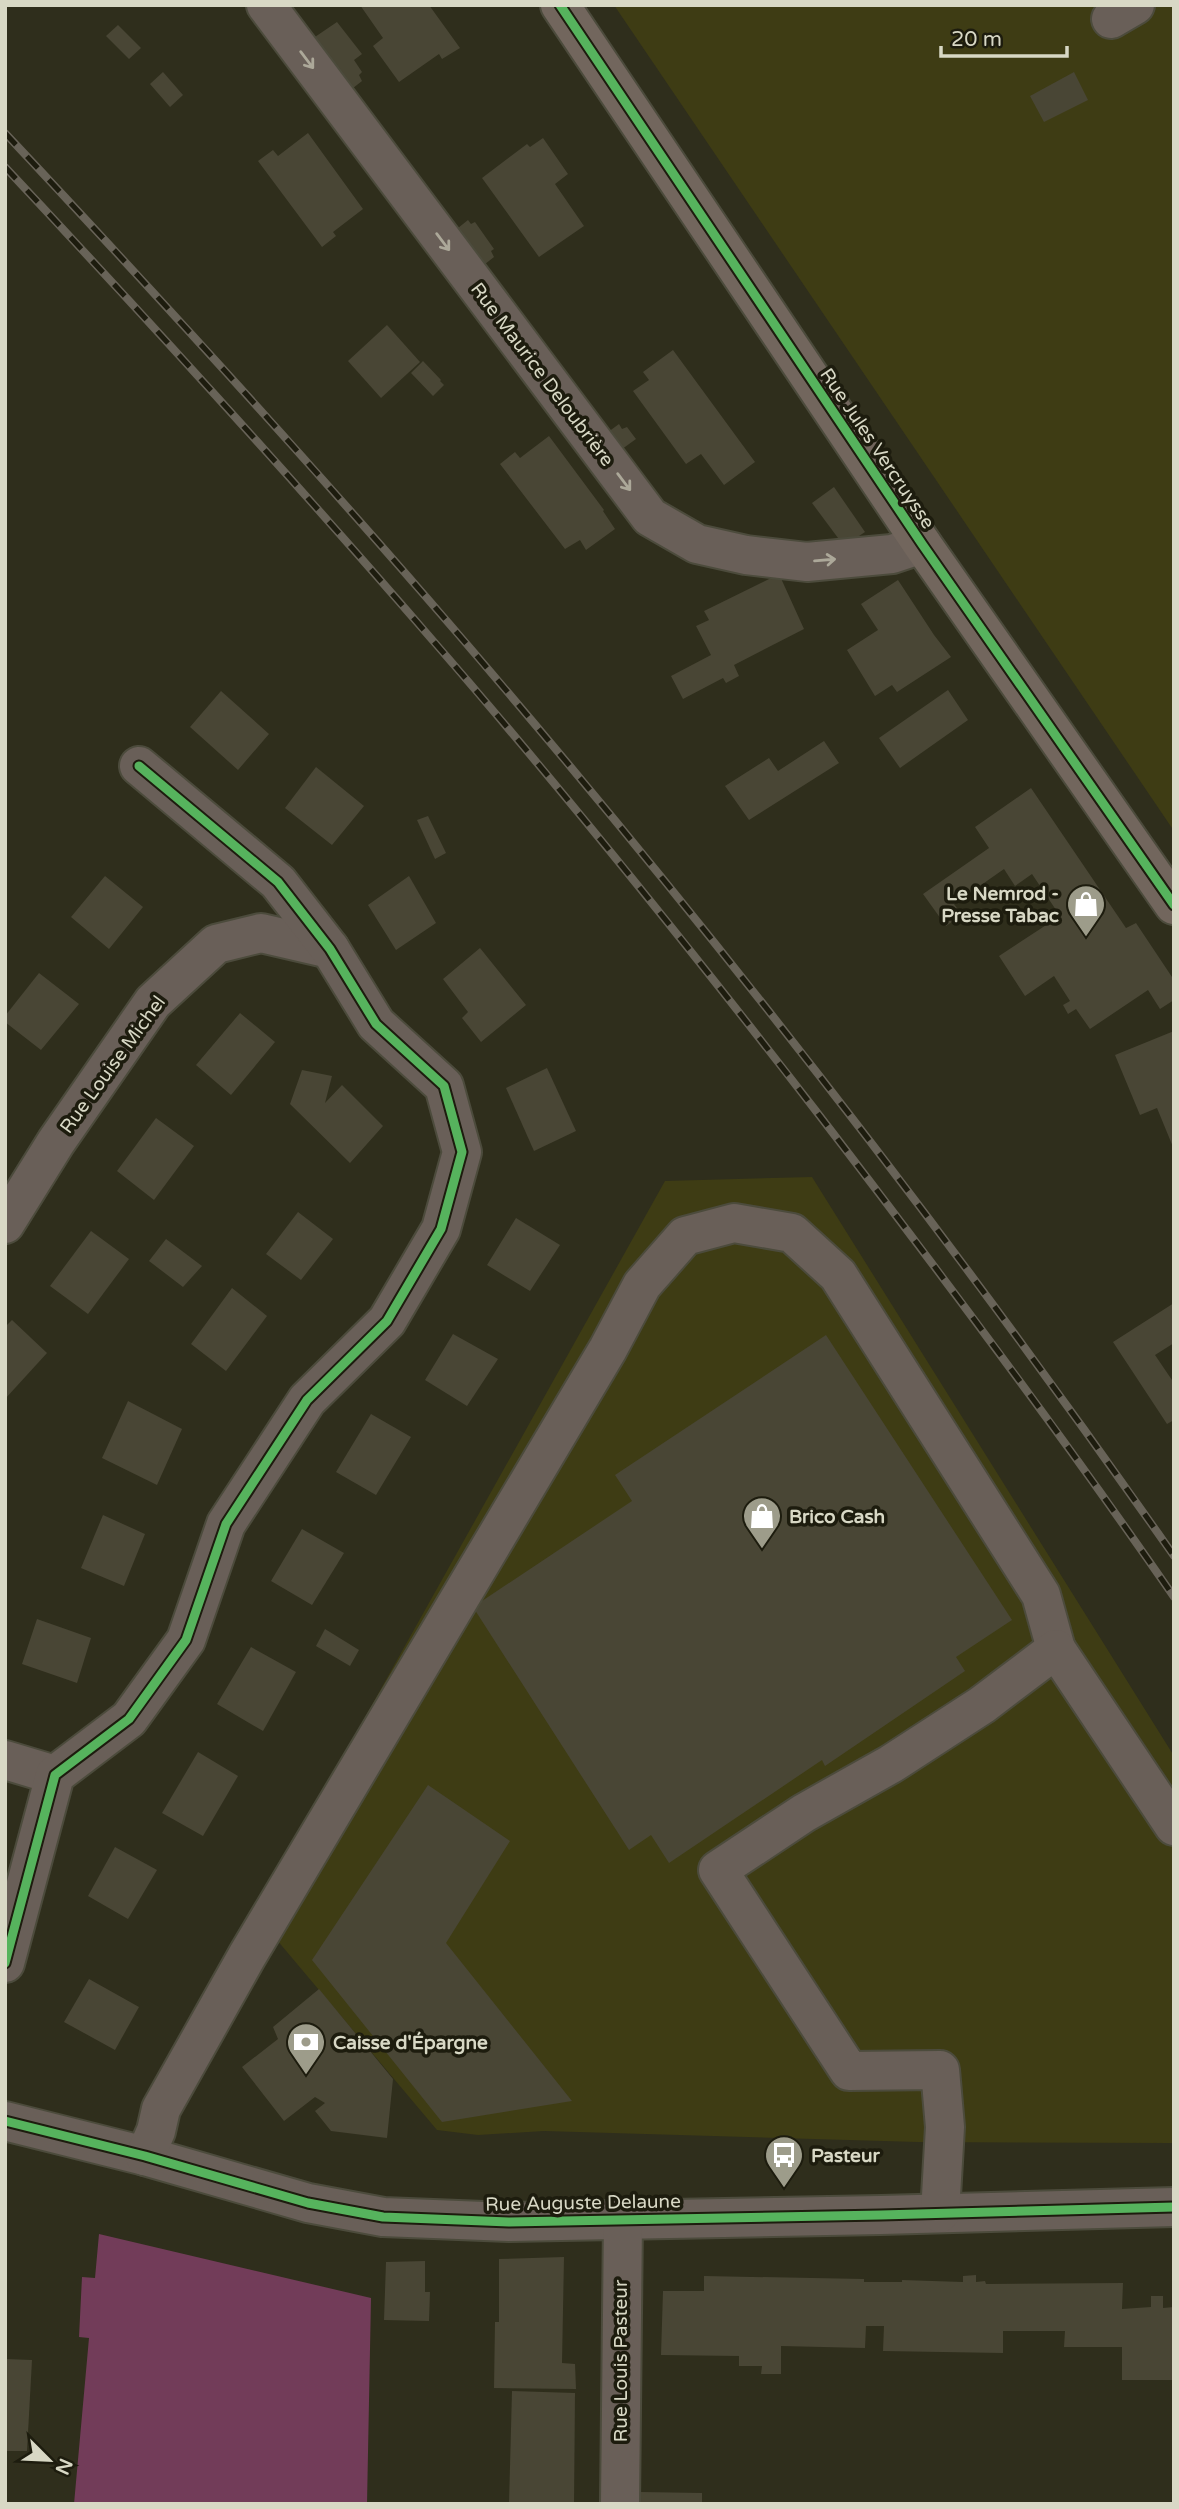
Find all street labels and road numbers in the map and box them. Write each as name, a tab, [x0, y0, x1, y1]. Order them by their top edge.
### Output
street label: Rue Maurice Deloubrière	[466, 278, 618, 471]
street label: Rue Jules Vercruysse	[815, 364, 939, 533]
street label: Rue Louise Michel	[56, 992, 170, 1138]
street label: Rue Auguste Delaune	[485, 2190, 681, 2216]
street label: Rue Louis Pasteur	[610, 2279, 632, 2442]

